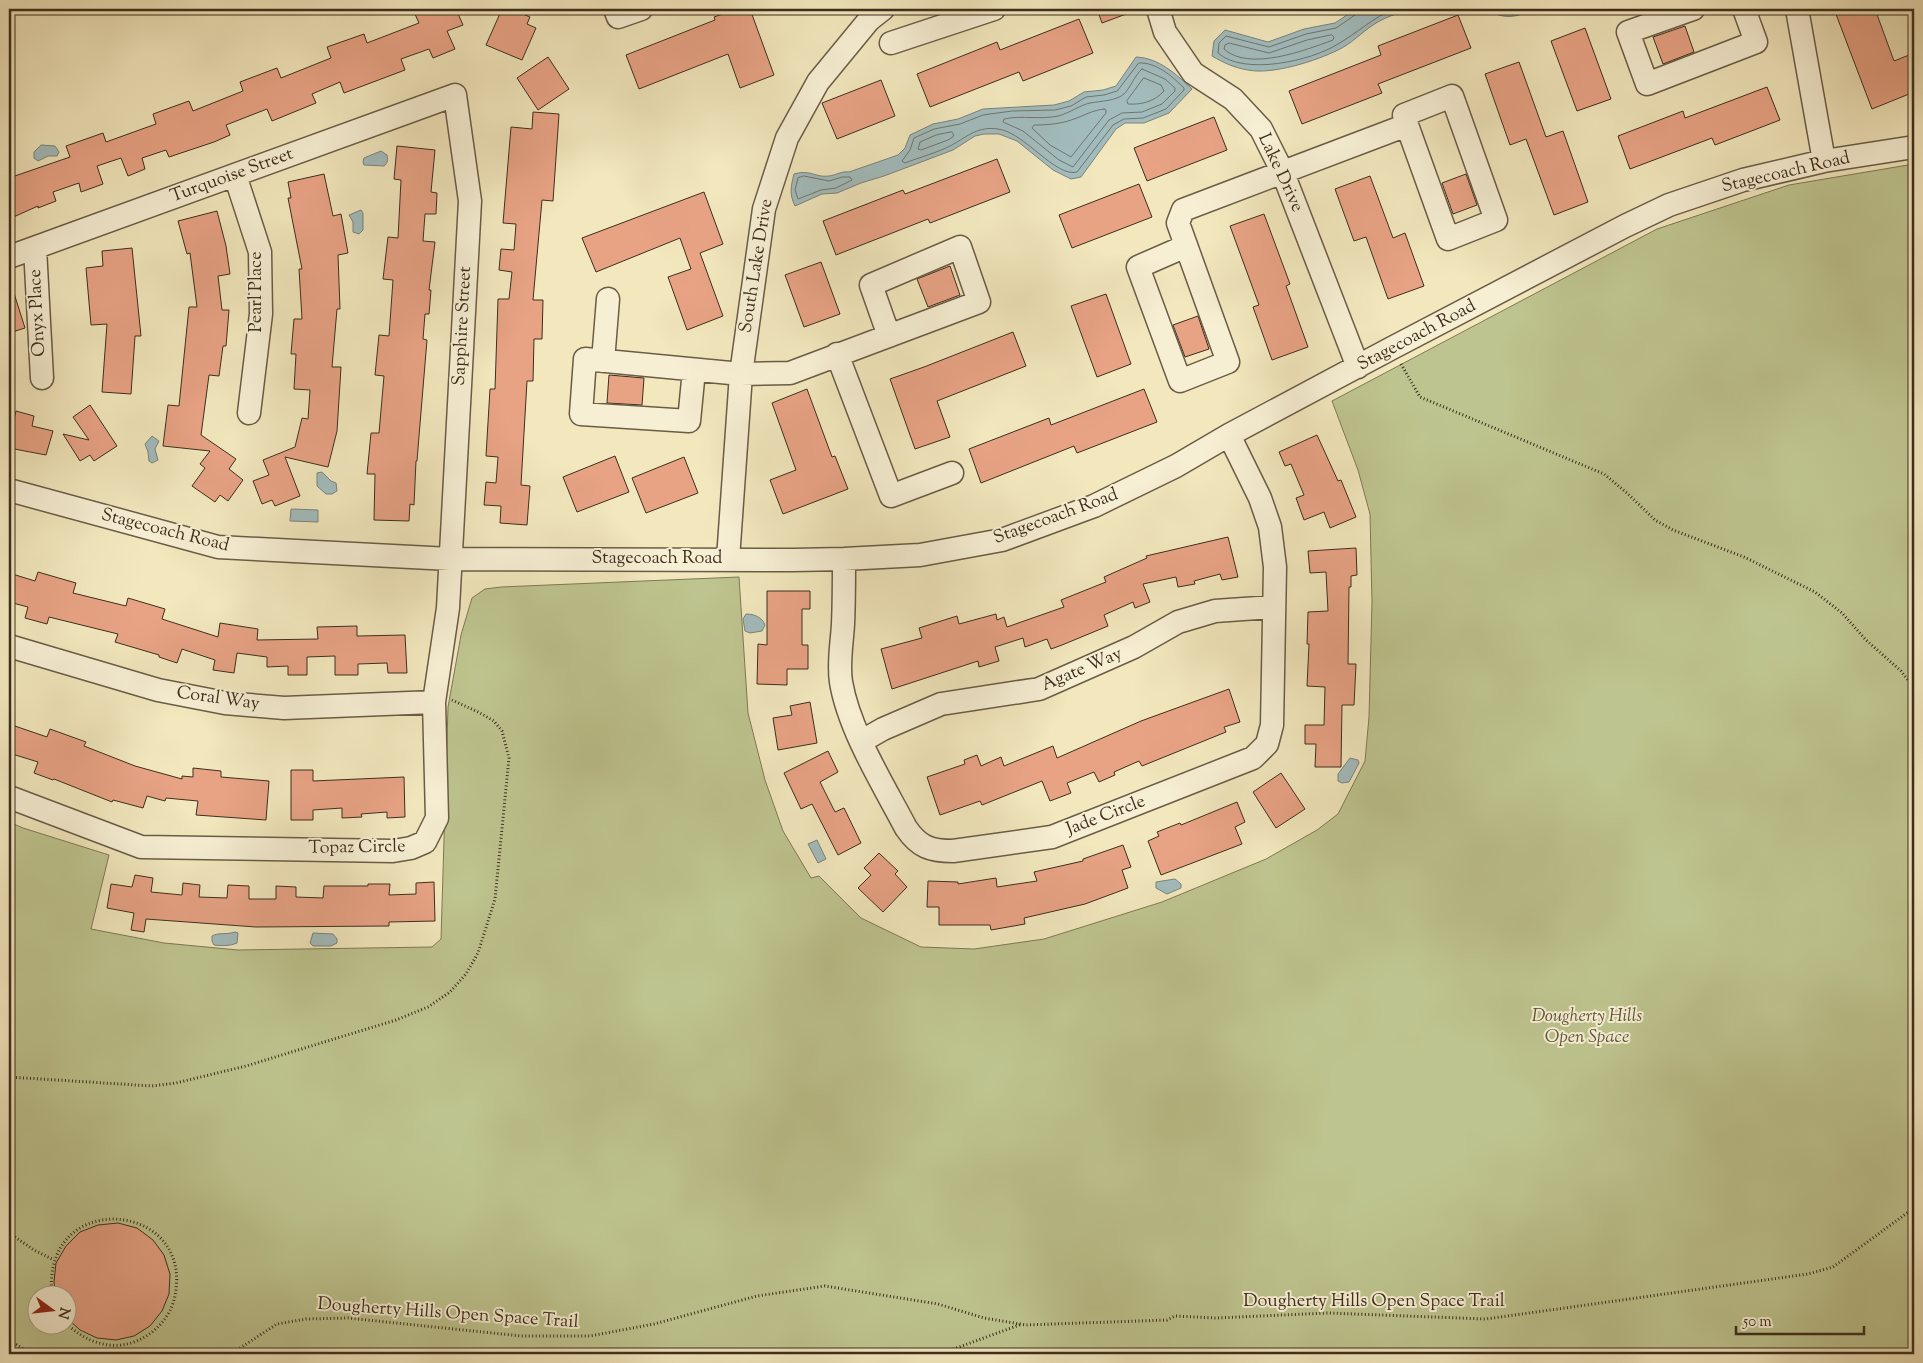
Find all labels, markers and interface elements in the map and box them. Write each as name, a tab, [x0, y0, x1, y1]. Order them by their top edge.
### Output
street label: Lake Drive	[1250, 129, 1310, 217]
street label: Turquoise Street	[167, 142, 297, 210]
street label: Stagecoach Road	[1719, 146, 1853, 200]
street label: South Lake Drive	[734, 197, 780, 335]
street label: Pearl Place	[244, 251, 270, 333]
street label: Sapphire Street	[447, 266, 479, 386]
street label: Onyx Place	[23, 268, 53, 358]
street label: Stagecoach Road	[1353, 294, 1481, 378]
street label: Stagecoach Road	[990, 482, 1122, 552]
street label: Stagecoach Road	[98, 503, 232, 559]
street label: Stagecoach Road	[592, 546, 722, 572]
street label: Agate Way	[1038, 641, 1126, 699]
street label: Coral Way	[175, 680, 261, 718]
street label: Jade Circle	[1062, 789, 1149, 843]
street label: Topaz Circle	[308, 834, 406, 862]
park label: Dougherty Hills Open Space	[1532, 1004, 1642, 1051]
north arrow	[28, 1286, 78, 1336]
street label: Dougherty Hills Open Space Trail	[1243, 1289, 1505, 1315]
street label: Dougherty Hills Open Space Trail	[317, 1292, 579, 1336]
scale bar	[1736, 1303, 1863, 1335]
text: N	[52, 1305, 74, 1321]
text: 50 m	[1742, 1312, 1772, 1333]

